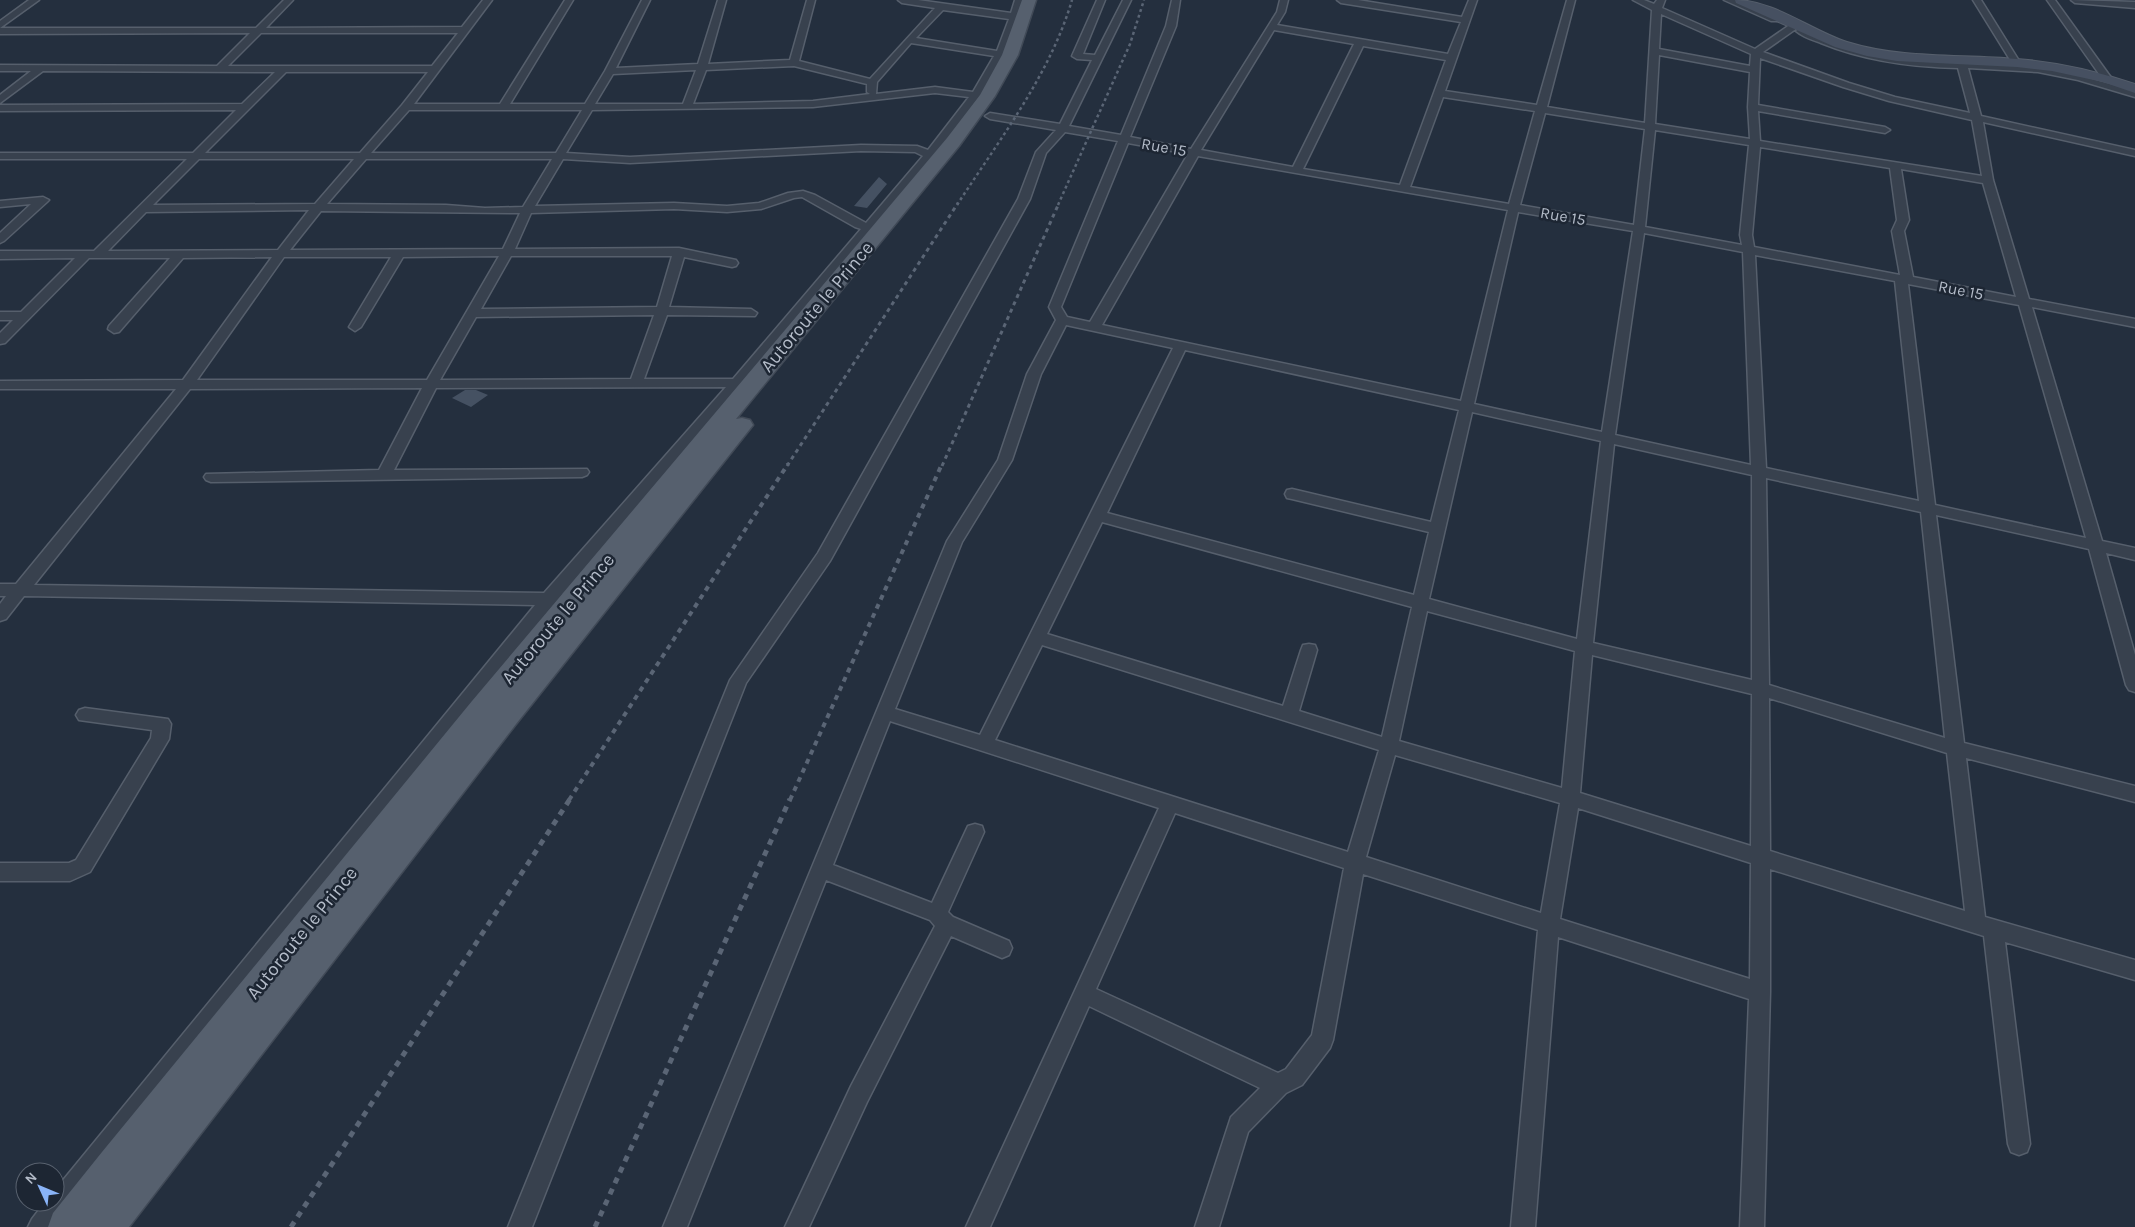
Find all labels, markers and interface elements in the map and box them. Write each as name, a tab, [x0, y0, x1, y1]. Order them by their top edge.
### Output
street label: Rue 15	[1140, 134, 1188, 160]
street label: Rue 15	[1539, 203, 1587, 229]
street label: Autoroute le Prince	[756, 237, 878, 377]
street label: Rue 15	[1937, 276, 1985, 304]
street label: Autoroute le Prince	[497, 549, 619, 689]
street label: Autoroute le Prince	[242, 862, 362, 1004]
north arrow	[15, 1162, 65, 1212]
text: N	[21, 1169, 41, 1188]

